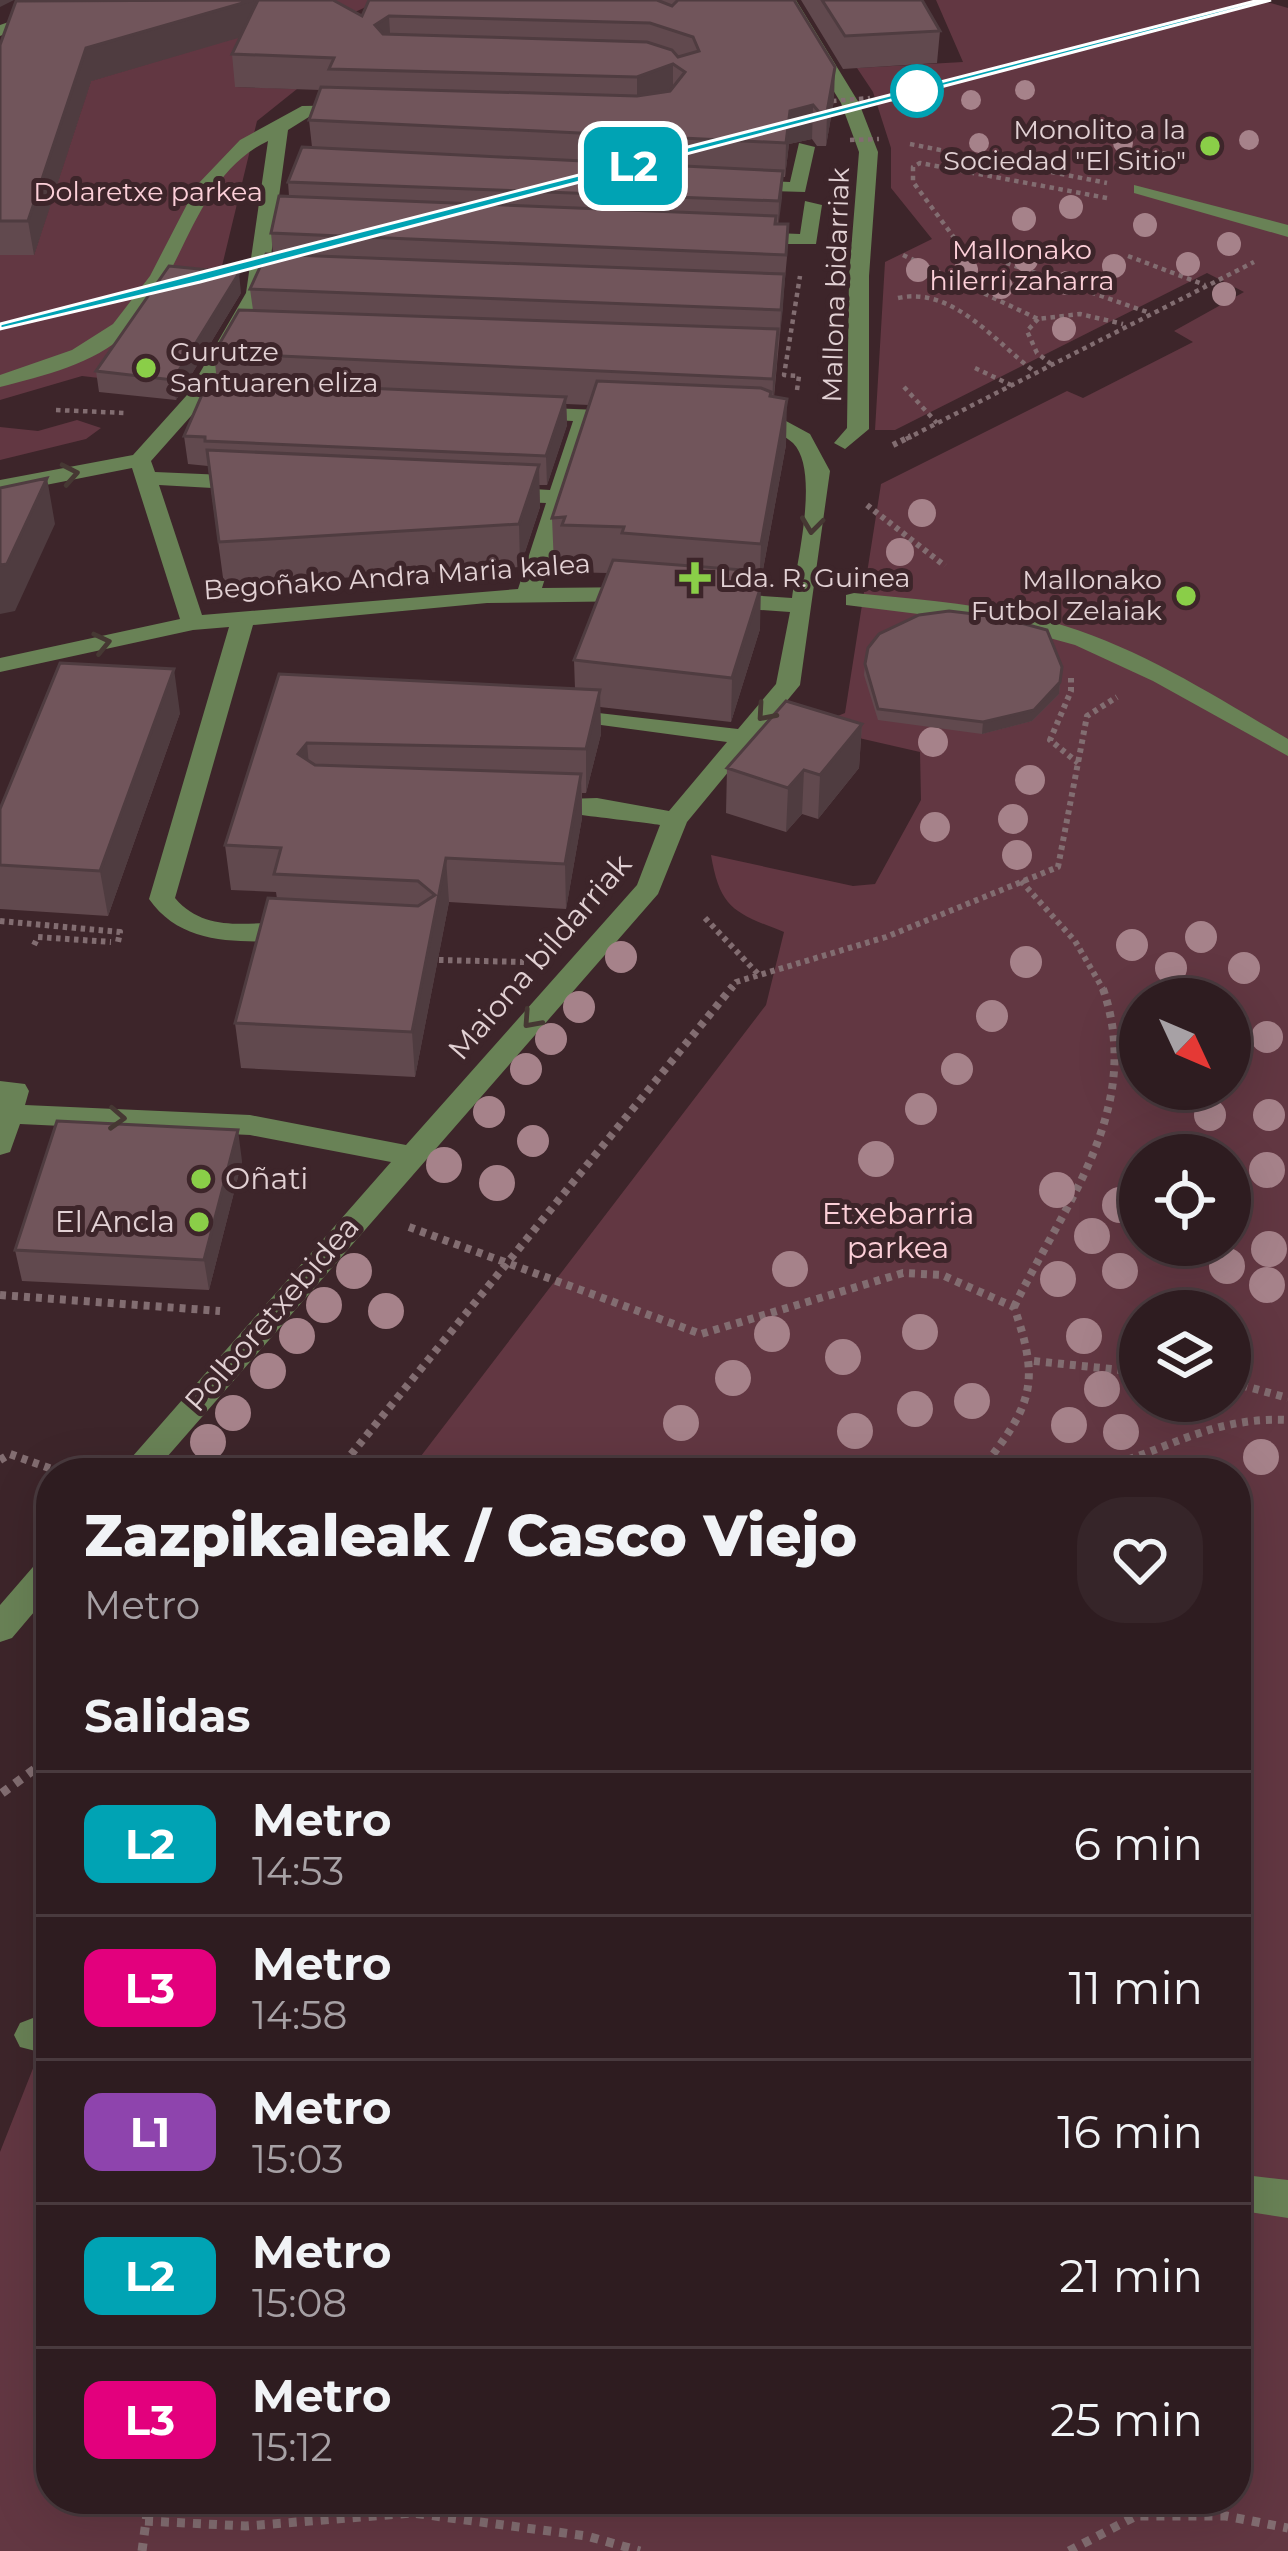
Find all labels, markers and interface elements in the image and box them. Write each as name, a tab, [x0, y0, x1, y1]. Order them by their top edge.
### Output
unlabelled marker	[892, 66, 942, 116]
place label: Monolito a la Sociedad "El Sitio"	[943, 113, 1186, 177]
line badge: L2	[579, 127, 687, 205]
marker: Monolito a la Sociedad "El Sitio"	[1197, 133, 1223, 159]
text: L2	[608, 140, 658, 192]
street label: Mallona bidarriak	[815, 166, 856, 403]
park label: Dolaretxe parkea	[33, 175, 263, 208]
park label: Mallonako hilerri zaharra	[930, 233, 1114, 297]
place label: Gurutze Santuaren eliza	[170, 335, 379, 399]
marker: Gurutze Santuaren eliza	[133, 355, 159, 381]
one-way arrow	[59, 462, 79, 488]
one-way arrow	[800, 515, 826, 534]
street label: Begoñako Andra Maria kalea	[202, 547, 592, 606]
place label: Lda. R. Guinea	[719, 561, 910, 594]
place label: Mallonako Futbol Zelaiak	[971, 563, 1163, 627]
marker: Lda. R. Guinea	[682, 565, 708, 591]
marker: Mallonako Futbol Zelaiak	[1173, 583, 1199, 609]
one-way arrow	[91, 631, 111, 656]
one-way arrow	[758, 700, 780, 722]
street label: Maiona bildarriak	[440, 846, 639, 1067]
north arrow	[1119, 978, 1251, 1110]
map controls	[1119, 978, 1251, 1422]
one-way arrow	[524, 1007, 545, 1028]
one-way arrow	[108, 1105, 127, 1131]
button: locate	[1119, 1134, 1251, 1266]
place label: Oñati	[225, 1160, 308, 1197]
marker: Oñati	[188, 1166, 214, 1192]
park label: Etxebarria parkea	[822, 1195, 974, 1266]
place label: El Ancla	[55, 1203, 175, 1240]
street label: Polboretxebidea	[177, 1208, 367, 1419]
marker: El Ancla	[186, 1209, 212, 1235]
button: layers	[1119, 1290, 1251, 1422]
button: heart	[1077, 1497, 1203, 1623]
text: Zazpikaleak / Casco Viejo	[84, 1501, 857, 1570]
text: Metro	[84, 1581, 200, 1629]
text: Salidas	[84, 1688, 250, 1743]
text: Metro	[252, 1792, 391, 1847]
text: 6 min	[1074, 1816, 1203, 1871]
text: L2	[125, 1818, 175, 1870]
text: 14:53	[252, 1847, 344, 1895]
text: Metro	[252, 1936, 391, 1991]
text: 11 min	[1068, 1960, 1203, 2015]
text: L3	[125, 1962, 175, 2014]
text: 14:58	[252, 1991, 347, 2039]
text: Metro	[252, 2080, 391, 2135]
text: 16 min	[1057, 2104, 1203, 2159]
text: L1	[130, 2106, 170, 2158]
text: 15:03	[252, 2135, 344, 2183]
text: Metro	[252, 2224, 391, 2279]
text: 21 min	[1059, 2248, 1203, 2303]
text: L2	[125, 2250, 175, 2302]
text: 15:08	[252, 2279, 347, 2327]
text: Metro	[252, 2368, 391, 2423]
text: 25 min	[1050, 2392, 1203, 2447]
text: L3	[125, 2394, 175, 2446]
text: 15:12	[252, 2423, 333, 2471]

